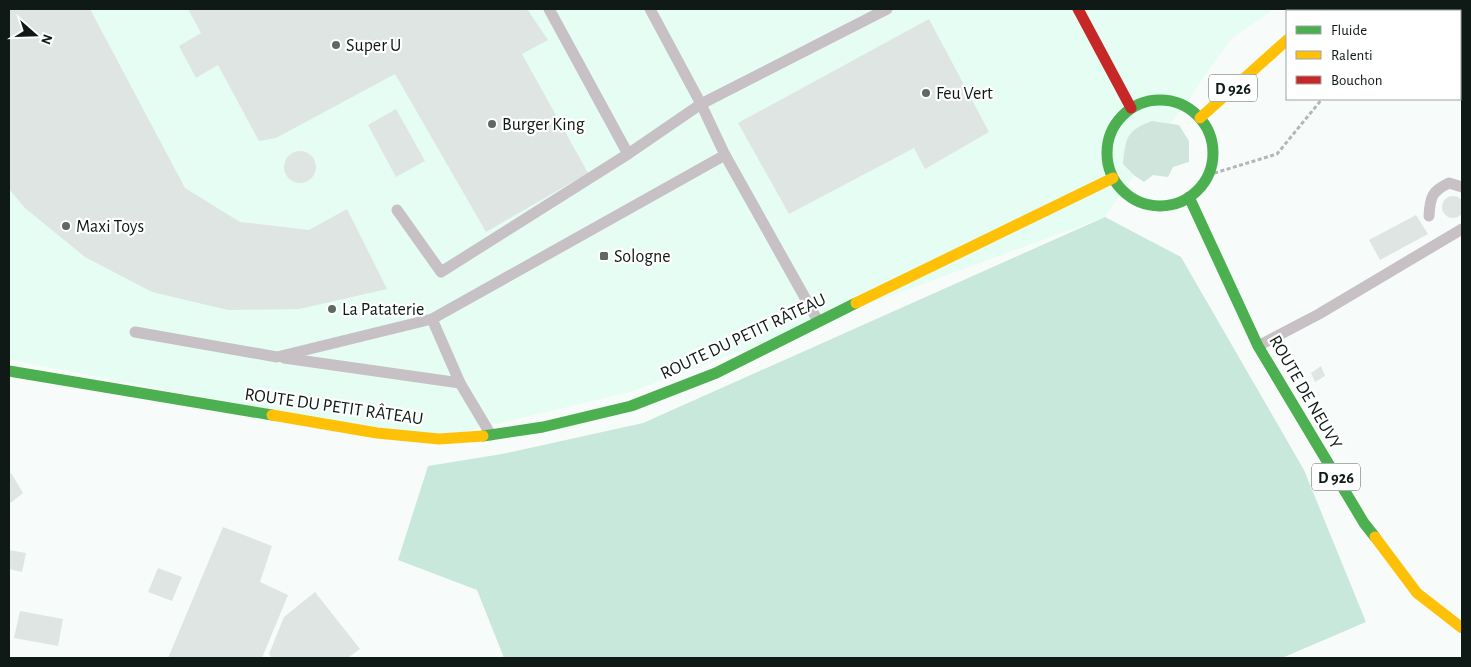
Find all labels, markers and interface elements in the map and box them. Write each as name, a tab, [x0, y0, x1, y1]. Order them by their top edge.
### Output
north arrow	[10, 10, 60, 60]
legend	[1286, 10, 1461, 100]
text: Fluide	[1331, 23, 1367, 38]
text: N	[38, 32, 55, 46]
place label: Super U	[346, 37, 401, 55]
marker: Super U	[330, 39, 342, 51]
text: Ralenti	[1331, 48, 1373, 63]
text: Bouchon	[1331, 73, 1382, 88]
road number: D 926	[1209, 75, 1257, 102]
place label: Feu Vert	[936, 85, 993, 103]
marker: Feu Vert	[920, 87, 932, 99]
place label: Burger King	[502, 116, 585, 134]
marker: Burger King	[486, 118, 498, 130]
place label: Maxi Toys	[76, 218, 144, 236]
marker: Maxi Toys	[60, 220, 72, 232]
place label: Sologne	[614, 248, 671, 266]
marker: Sologne	[598, 250, 610, 262]
street label: ROUTE DU PETIT RÂTEAU	[657, 288, 829, 383]
place label: La Pataterie	[342, 301, 424, 319]
marker: La Pataterie	[326, 303, 338, 315]
street label: ROUTE DE NEUVY	[1265, 333, 1345, 453]
street label: ROUTE DU PETIT RÂTEAU	[243, 383, 425, 428]
road number: D 926	[1312, 464, 1360, 491]

